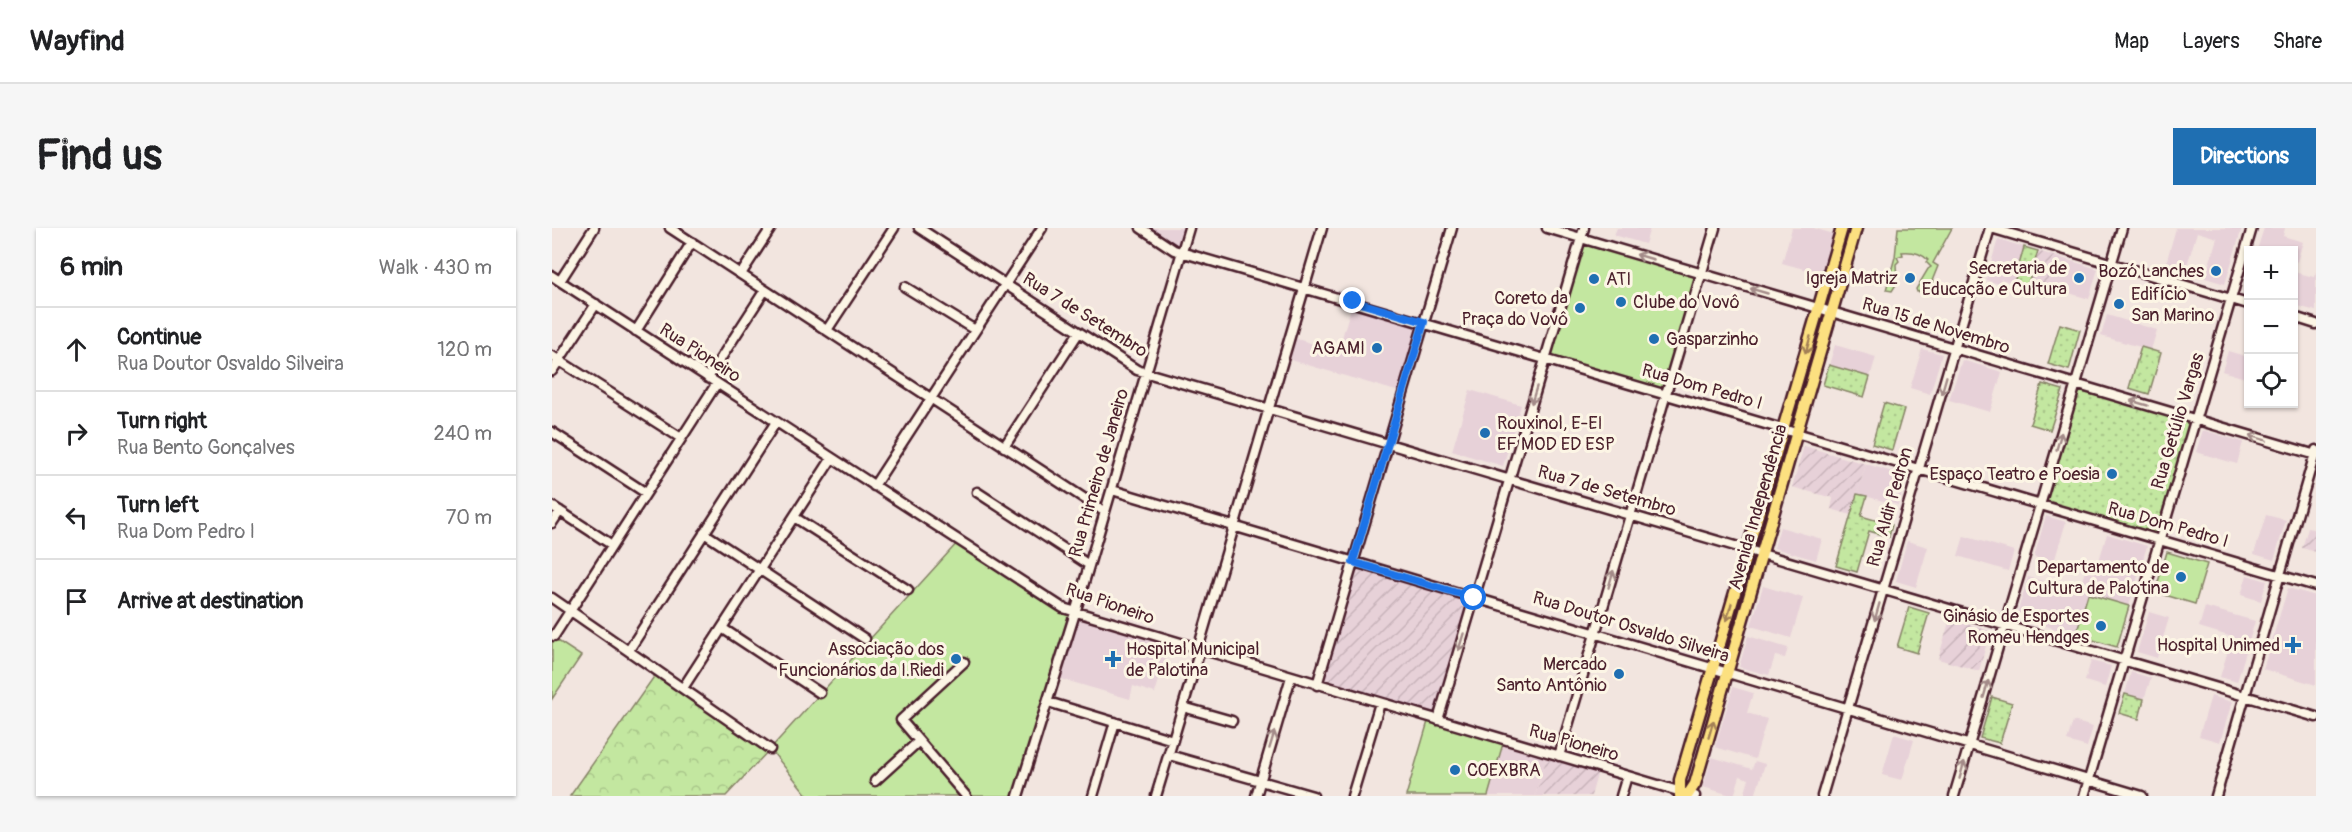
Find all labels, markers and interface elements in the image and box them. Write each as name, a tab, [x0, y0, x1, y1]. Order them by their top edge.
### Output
text: Wayfind	[30, 24, 125, 59]
text: Map	[2114, 28, 2149, 55]
text: Layers	[2182, 28, 2240, 55]
text: Share	[2273, 28, 2322, 55]
button: Directions	[2173, 128, 2316, 185]
text: Find us	[36, 130, 162, 182]
map controls	[2244, 246, 2298, 408]
button: +	[2244, 246, 2298, 300]
text: 6 min	[60, 251, 123, 283]
one-way arrow	[1636, 251, 1655, 262]
text: Walk · 430 m	[379, 255, 492, 280]
place label: Secretaria de Educação e Cultura	[1922, 257, 2067, 301]
place label: Bozó Lanches	[2098, 260, 2204, 283]
marker: Bozó Lanches	[2209, 264, 2223, 278]
street label: Rua 7 de Setembro	[1018, 267, 1152, 363]
place label: Igreja Matriz	[1805, 267, 1898, 290]
place label: ATI	[1606, 268, 1631, 291]
marker: Igreja Matriz	[1903, 271, 1917, 285]
marker: Secretaria de Educação e Cultura	[2072, 271, 2086, 285]
marker: ATI	[1587, 272, 1601, 286]
place label: Edifício San Marino	[2131, 283, 2215, 327]
one-way arrow	[1750, 285, 1769, 296]
route end	[1339, 287, 1365, 313]
place label: Coreto da Praça do Vovô	[1462, 287, 1568, 331]
place label: Clube do Vovô	[1633, 291, 1740, 314]
street label: Rua 15 de Novembro	[1859, 293, 2013, 360]
marker: Clube do Vovô	[1614, 295, 1628, 309]
marker: Edifício San Marino	[2112, 297, 2126, 311]
button: −	[2244, 300, 2298, 354]
marker: Coreto da Praça do Vovô	[1573, 301, 1587, 315]
street label: Rua Pioneiro	[655, 318, 745, 388]
text: Continue	[117, 323, 201, 351]
place label: Gasparzinho	[1666, 328, 1759, 351]
marker: Gasparzinho	[1647, 332, 1661, 346]
icon: ahead	[60, 333, 93, 366]
one-way arrow	[1802, 335, 1813, 354]
text: 120 m	[437, 337, 492, 362]
place label: AGAMI	[1312, 337, 1365, 360]
marker: AGAMI	[1370, 341, 1384, 355]
street label: Rua Getúlio Vargas	[2146, 350, 2210, 492]
text: Rua Doutor Osvaldo Silveira	[117, 351, 344, 376]
button: locate	[2244, 354, 2298, 408]
street label: Rua Dom Pedro I	[1639, 359, 1765, 415]
one-way arrow	[1938, 375, 1949, 394]
one-way arrow	[1528, 385, 1539, 404]
street label: Rua Primeiro de Janeiro	[1064, 386, 1134, 560]
one-way arrow	[2130, 397, 2149, 408]
text: Turn right	[117, 407, 207, 435]
place label: Rouxinol, E-EI EF MOD ED ESP	[1497, 412, 1615, 456]
icon: right	[60, 417, 93, 450]
text: 240 m	[433, 421, 492, 446]
street label: Avenida Independência	[1723, 421, 1793, 593]
marker: Rouxinol, E-EI EF MOD ED ESP	[1478, 426, 1492, 440]
one-way arrow	[2054, 432, 2065, 451]
one-way arrow	[2249, 432, 2268, 443]
text: Rua Bento Gonçalves	[117, 435, 295, 460]
street label: Rua Aldir Pedron	[1862, 444, 1918, 570]
street label: Rua 7 de Setembro	[1535, 460, 1679, 522]
place label: Espaço Teatro e Poesia	[1929, 463, 2100, 486]
marker: Espaço Teatro e Poesia	[2105, 467, 2119, 481]
text: Turn left	[117, 491, 199, 519]
street label: Rua Dom Pedro I	[2105, 497, 2231, 553]
icon: left	[60, 501, 93, 534]
text: 70 m	[446, 505, 492, 530]
text: Rua Dom Pedro I	[117, 519, 255, 544]
place label: Departamento de Cultura de Palotina	[2027, 556, 2169, 600]
one-way arrow	[1606, 570, 1617, 589]
marker: Departamento de Cultura de Palotina	[2174, 570, 2188, 584]
street label: Rua Pioneiro	[1063, 578, 1158, 630]
route start	[1460, 584, 1486, 610]
icon: arrive	[60, 585, 93, 618]
street label: Rua Doutor Osvaldo Silveira	[1530, 586, 1732, 668]
text: Arrive at destination	[117, 587, 303, 615]
one-way arrow	[1723, 602, 1734, 621]
one-way arrow	[1870, 602, 1882, 621]
place label: Ginásio de Esportes Romeu Hendges	[1943, 605, 2089, 649]
marker: Ginásio de Esportes Romeu Hendges	[2094, 619, 2108, 633]
one-way arrow	[1455, 632, 1466, 651]
place label: Hospital Unimed	[2157, 634, 2280, 657]
marker: Hospital Unimed	[2284, 636, 2302, 654]
place label: Associação dos Funcionários da I.Riedi	[778, 638, 944, 682]
place label: Hospital Municipal de Palotina	[1126, 638, 1260, 682]
marker: Hospital Municipal de Palotina	[1104, 650, 1122, 668]
marker: Associação dos Funcionários da I.Riedi	[949, 652, 963, 666]
place label: Mercado Santo Antônio	[1496, 653, 1607, 697]
marker: Mercado Santo Antônio	[1612, 667, 1626, 681]
one-way arrow	[1981, 680, 1992, 699]
street label: Rua Pioneiro	[1526, 719, 1622, 767]
one-way arrow	[1706, 720, 1717, 739]
one-way arrow	[1268, 731, 1279, 750]
place label: COEXBRA	[1467, 759, 1541, 782]
one-way arrow	[1957, 761, 1968, 780]
marker: COEXBRA	[1448, 763, 1462, 777]

